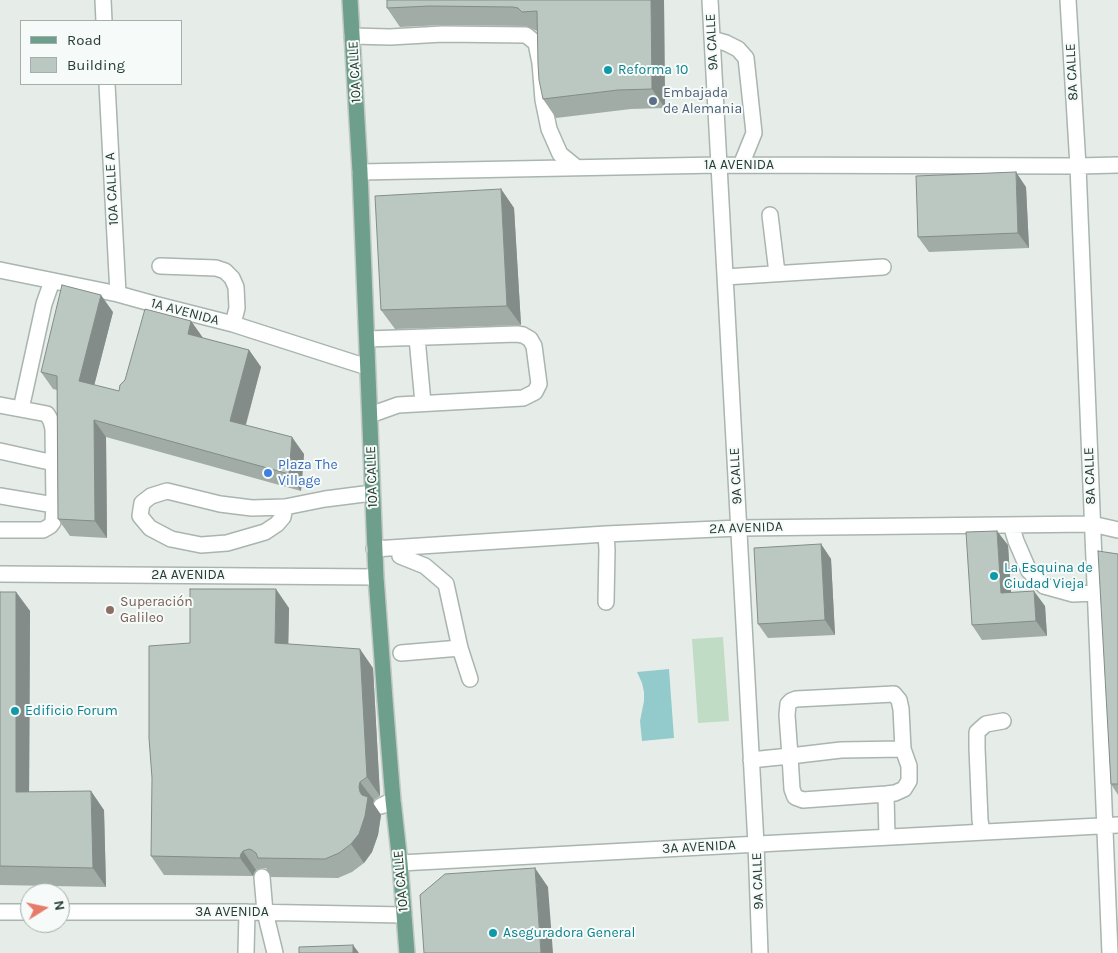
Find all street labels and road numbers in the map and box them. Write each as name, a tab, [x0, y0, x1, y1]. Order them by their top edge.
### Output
street label: 9A CALLE	[702, 13, 722, 71]
street label: 10A CALLE	[345, 41, 365, 103]
street label: 8A CALLE	[1062, 43, 1082, 101]
street label: 10A CALLE A	[102, 152, 122, 226]
street label: 1A AVENIDA	[704, 157, 774, 173]
street label: 1A AVENIDA	[149, 295, 221, 329]
street label: 10A CALLE	[363, 446, 381, 508]
street label: 9A CALLE	[726, 447, 746, 505]
street label: 8A CALLE	[1081, 447, 1099, 505]
street label: 2A AVENIDA	[709, 518, 783, 538]
street label: 2A AVENIDA	[151, 567, 225, 583]
street label: 3A AVENIDA	[662, 837, 736, 857]
street label: 10A CALLE	[390, 849, 412, 913]
street label: 9A CALLE	[749, 852, 767, 910]
street label: 3A AVENIDA	[195, 904, 269, 920]

